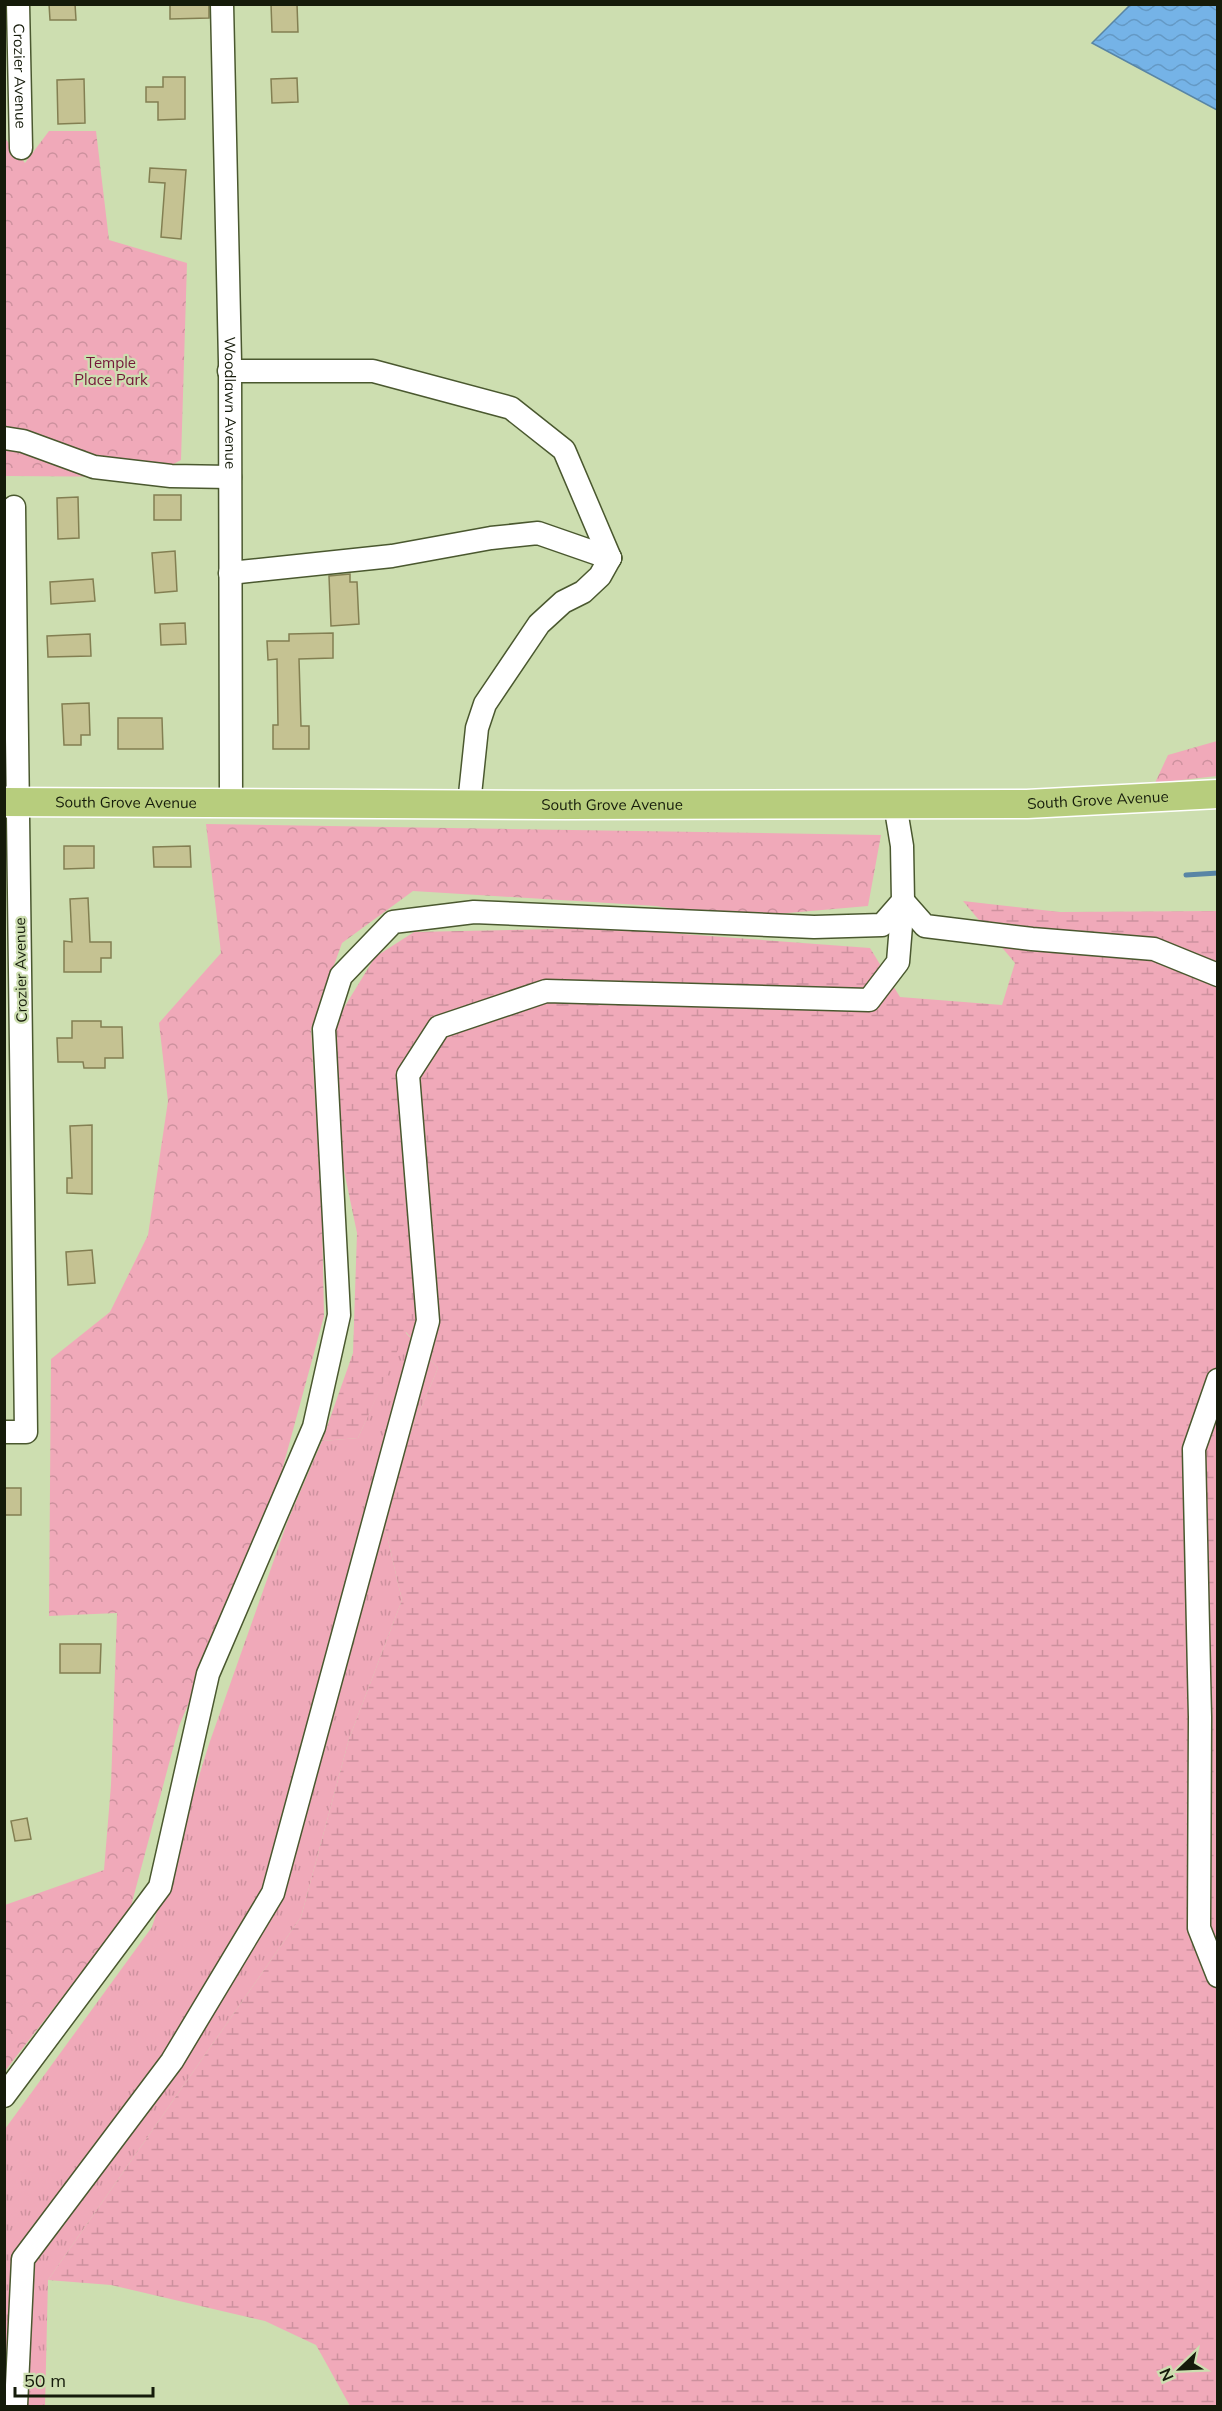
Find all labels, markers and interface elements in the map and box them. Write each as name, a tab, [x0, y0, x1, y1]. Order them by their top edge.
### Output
street label: Crozier Avenue	[9, 23, 31, 129]
street label: Woodlawn Avenue	[220, 336, 240, 469]
park label: Temple Place Park	[74, 353, 148, 389]
street label: South Grove Avenue	[1027, 787, 1169, 813]
street label: South Grove Avenue	[55, 792, 197, 812]
street label: South Grove Avenue	[541, 795, 683, 814]
street label: Crozier Avenue	[10, 917, 31, 1023]
north arrow	[1150, 2339, 1210, 2399]
scale bar	[15, 2360, 153, 2398]
text: N	[1155, 2365, 1178, 2384]
text: 50 m	[24, 2369, 66, 2392]

